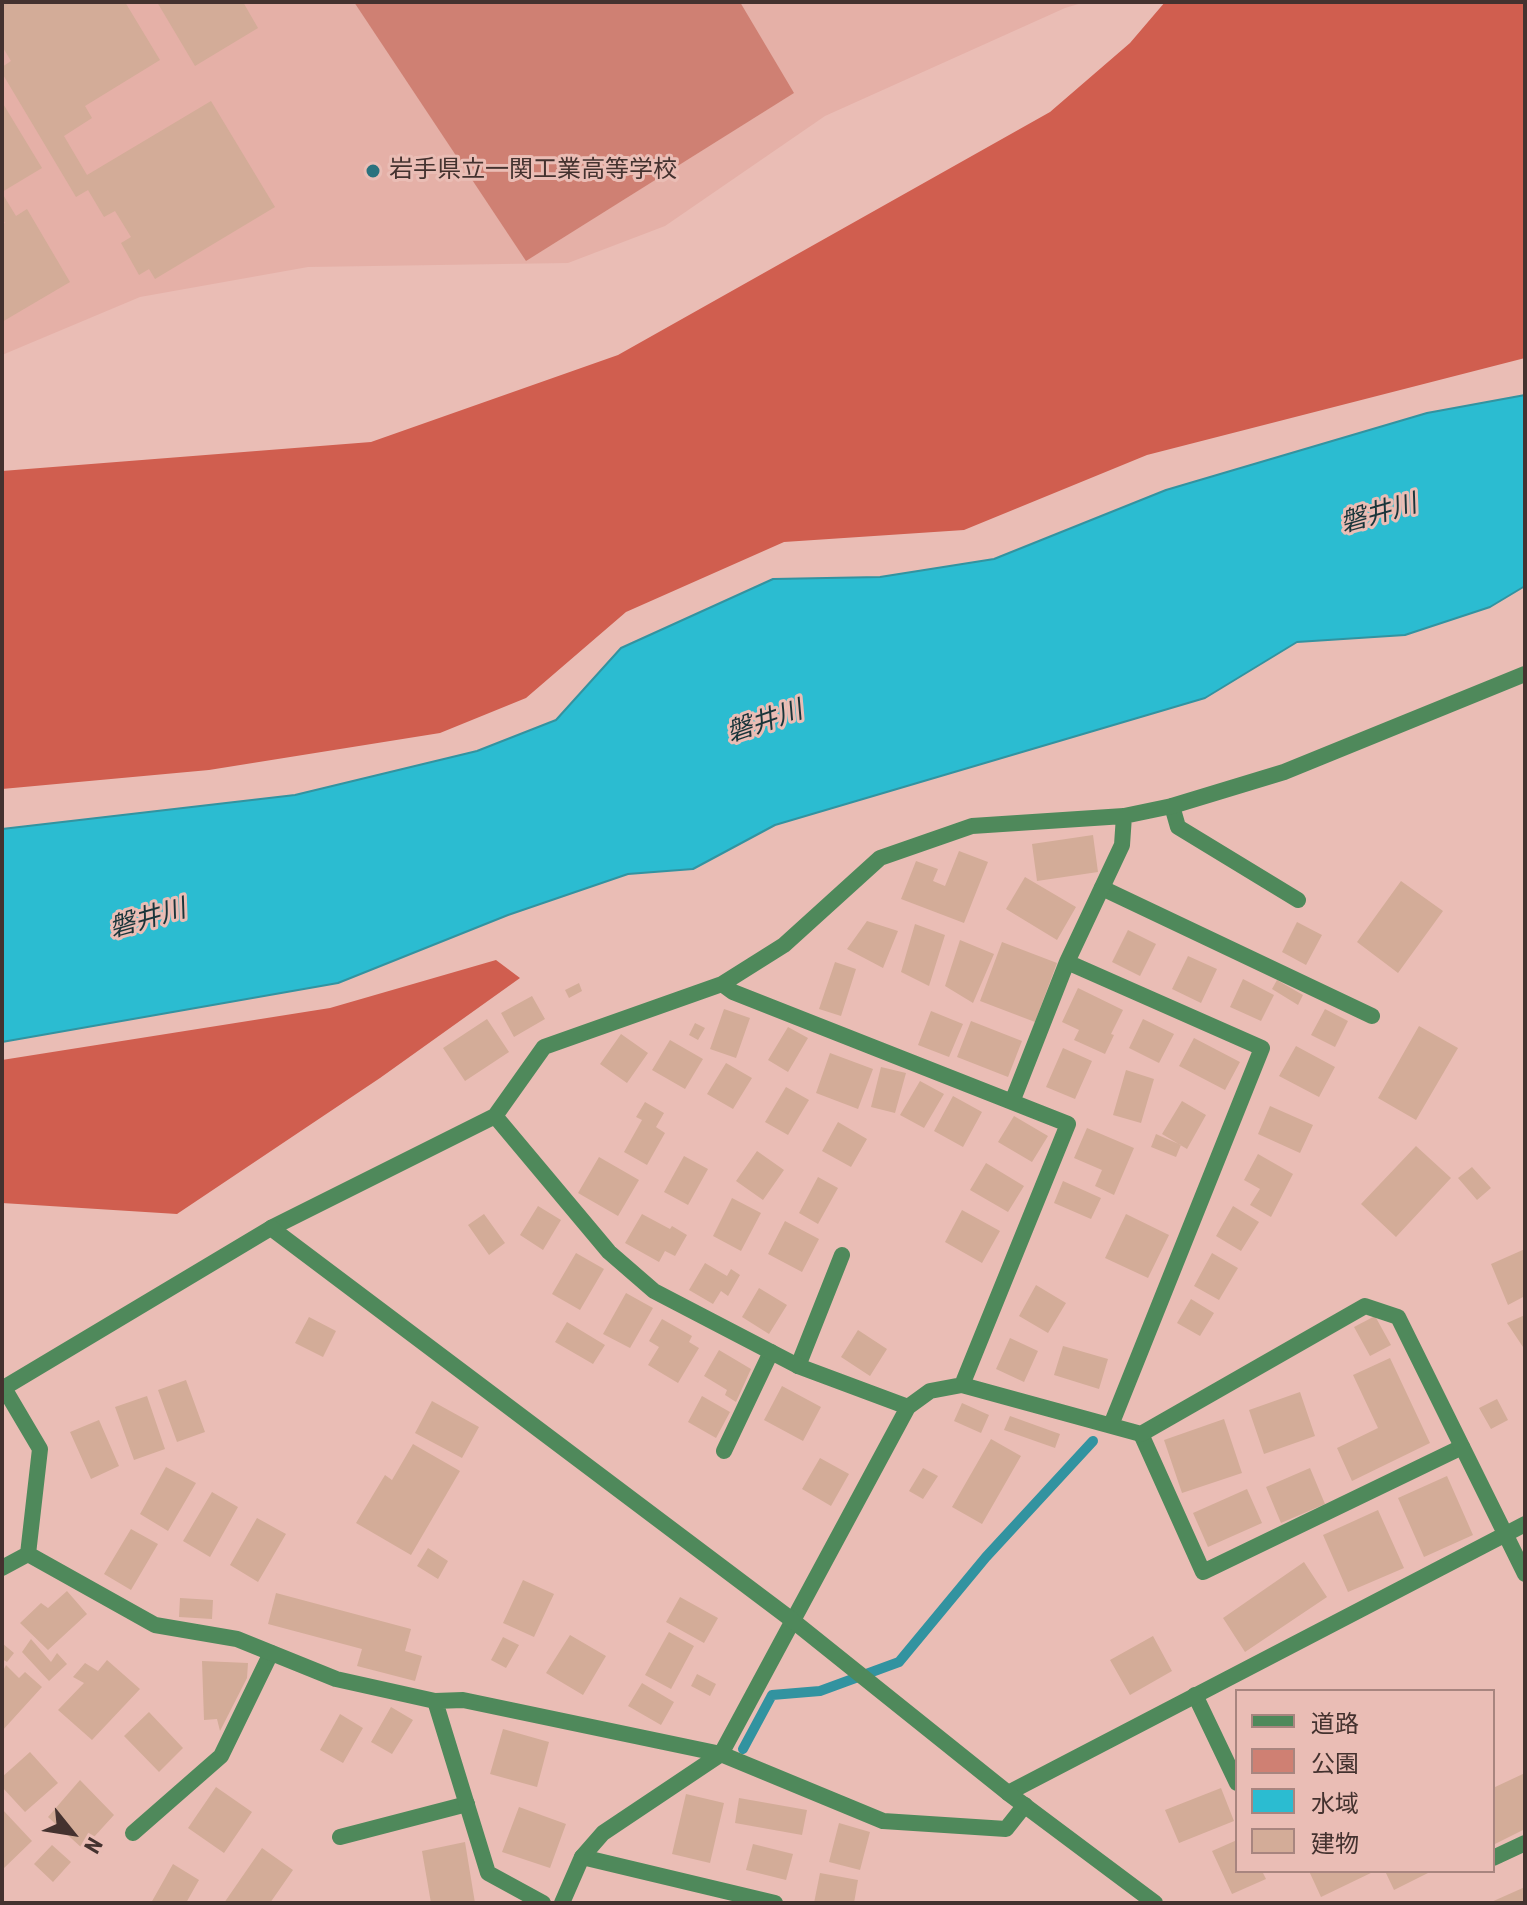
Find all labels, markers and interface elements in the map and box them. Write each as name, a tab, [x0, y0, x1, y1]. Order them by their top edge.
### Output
place label: 岩手県立一関工業高等学校	[389, 157, 677, 185]
marker: 岩手県立一関工業高等学校	[364, 162, 382, 180]
water label: 磐井川	[1337, 489, 1421, 541]
water label: 磐井川	[723, 696, 807, 750]
water label: 磐井川	[106, 894, 190, 946]
legend	[1235, 1689, 1495, 1873]
text: 道路	[1311, 1710, 1359, 1738]
text: 公園	[1311, 1750, 1359, 1778]
text: 水域	[1311, 1790, 1359, 1818]
north arrow	[32, 1793, 112, 1873]
text: 建物	[1311, 1830, 1359, 1858]
text: N	[79, 1833, 107, 1857]

